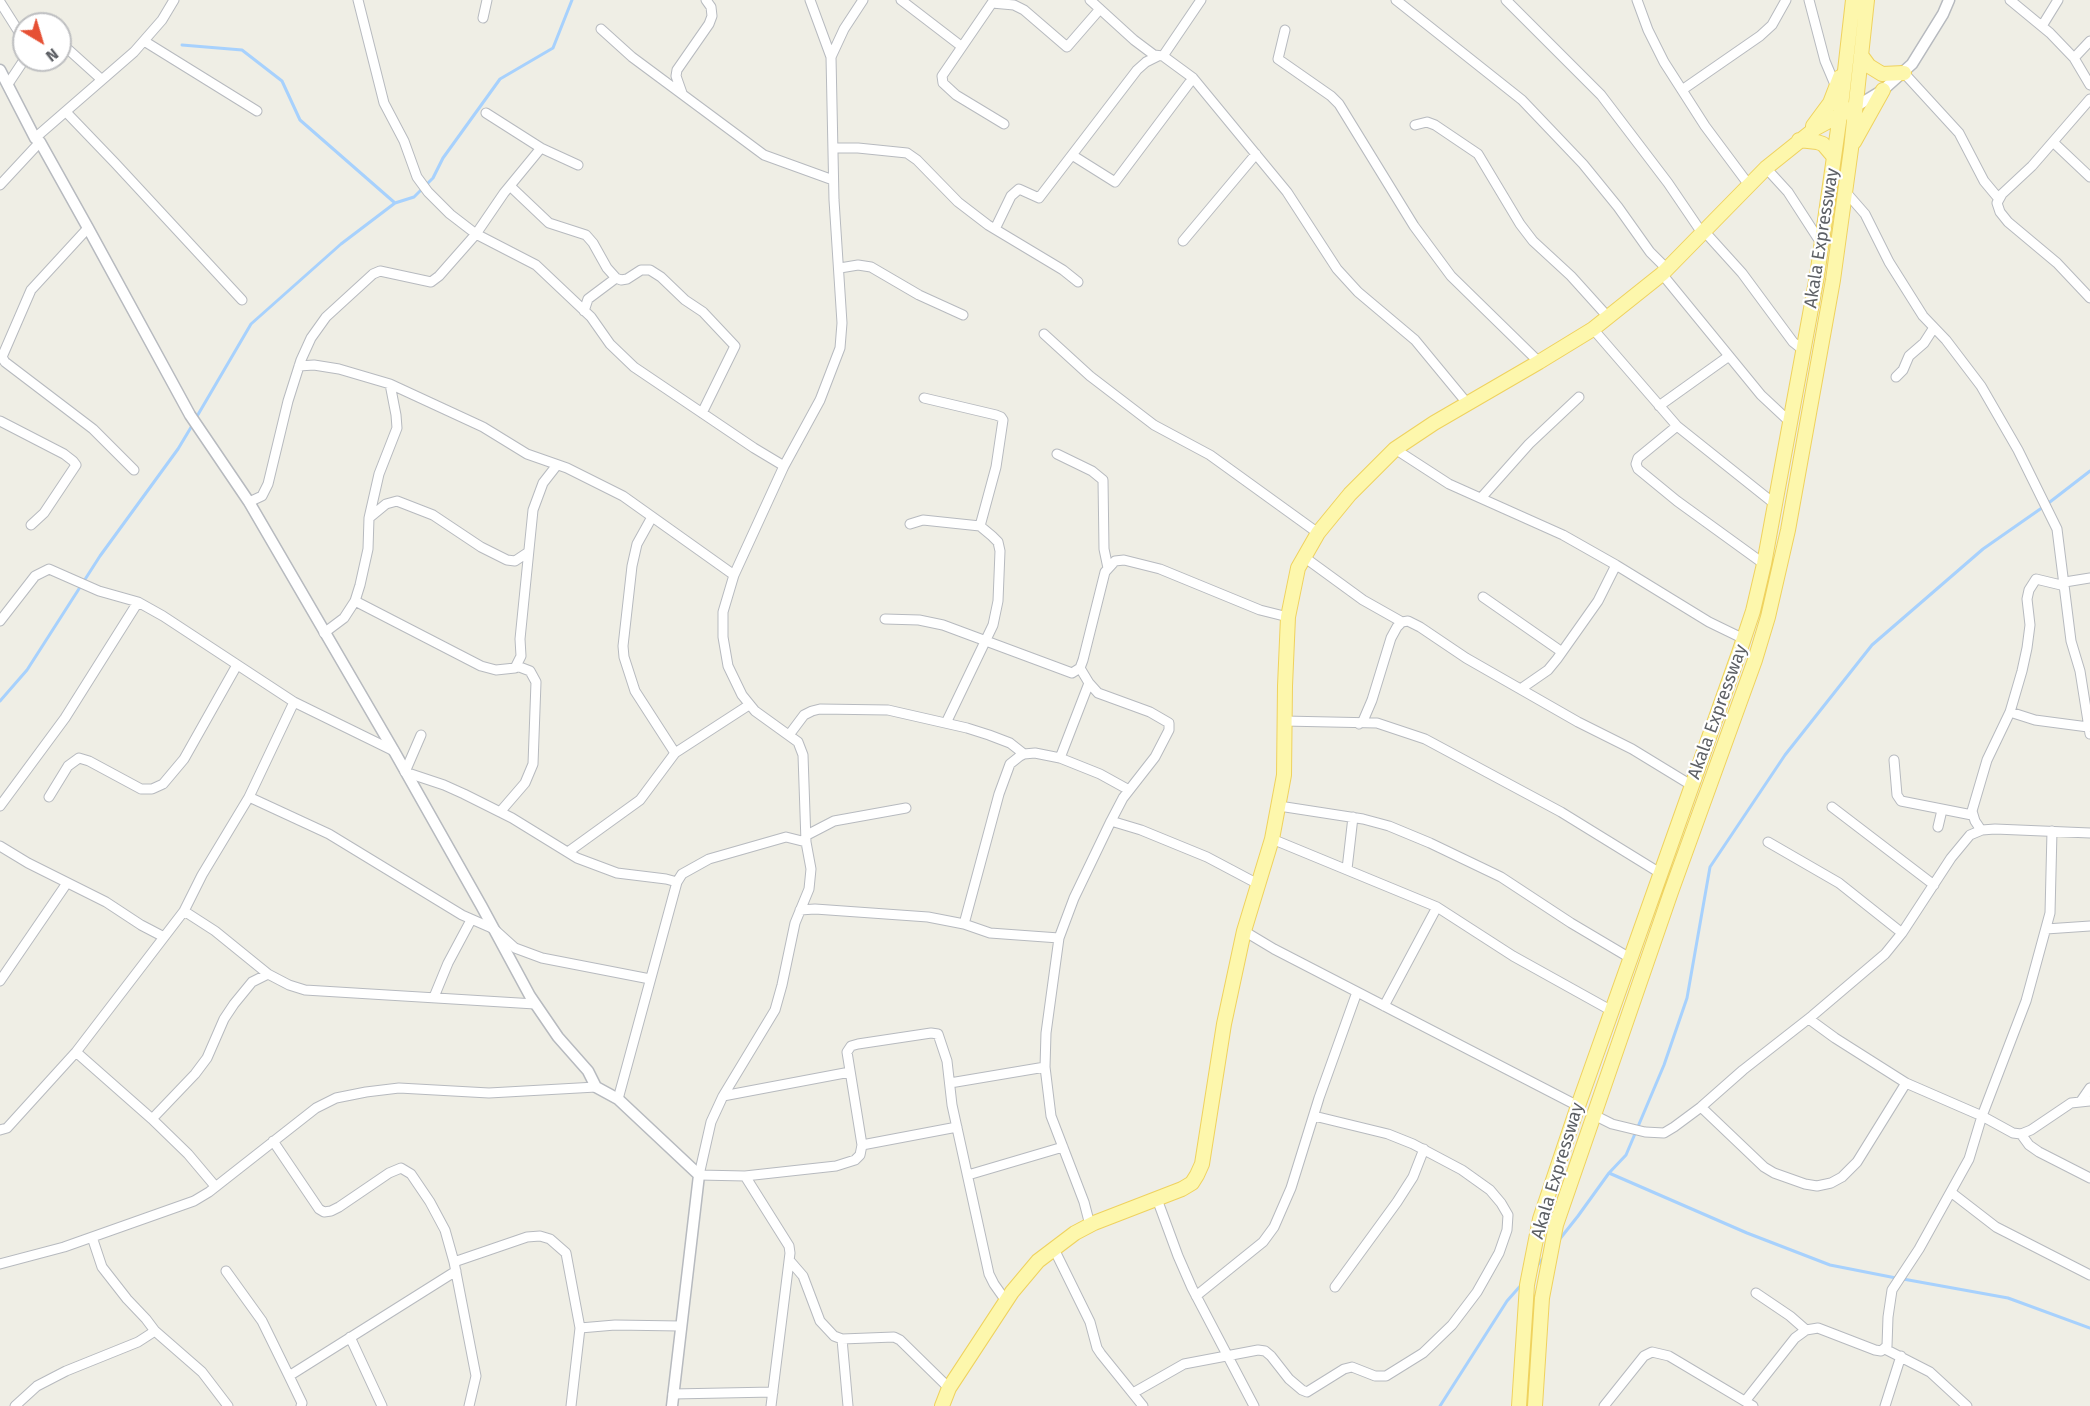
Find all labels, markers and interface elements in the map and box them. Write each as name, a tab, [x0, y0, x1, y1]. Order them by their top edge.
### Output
north arrow	[12, 12, 72, 72]
text: N	[42, 44, 62, 66]
street label: Akala Expressway	[1800, 166, 1844, 310]
street label: Akala Expressway	[1684, 642, 1752, 782]
street label: Akala Expressway	[1527, 1100, 1589, 1242]

